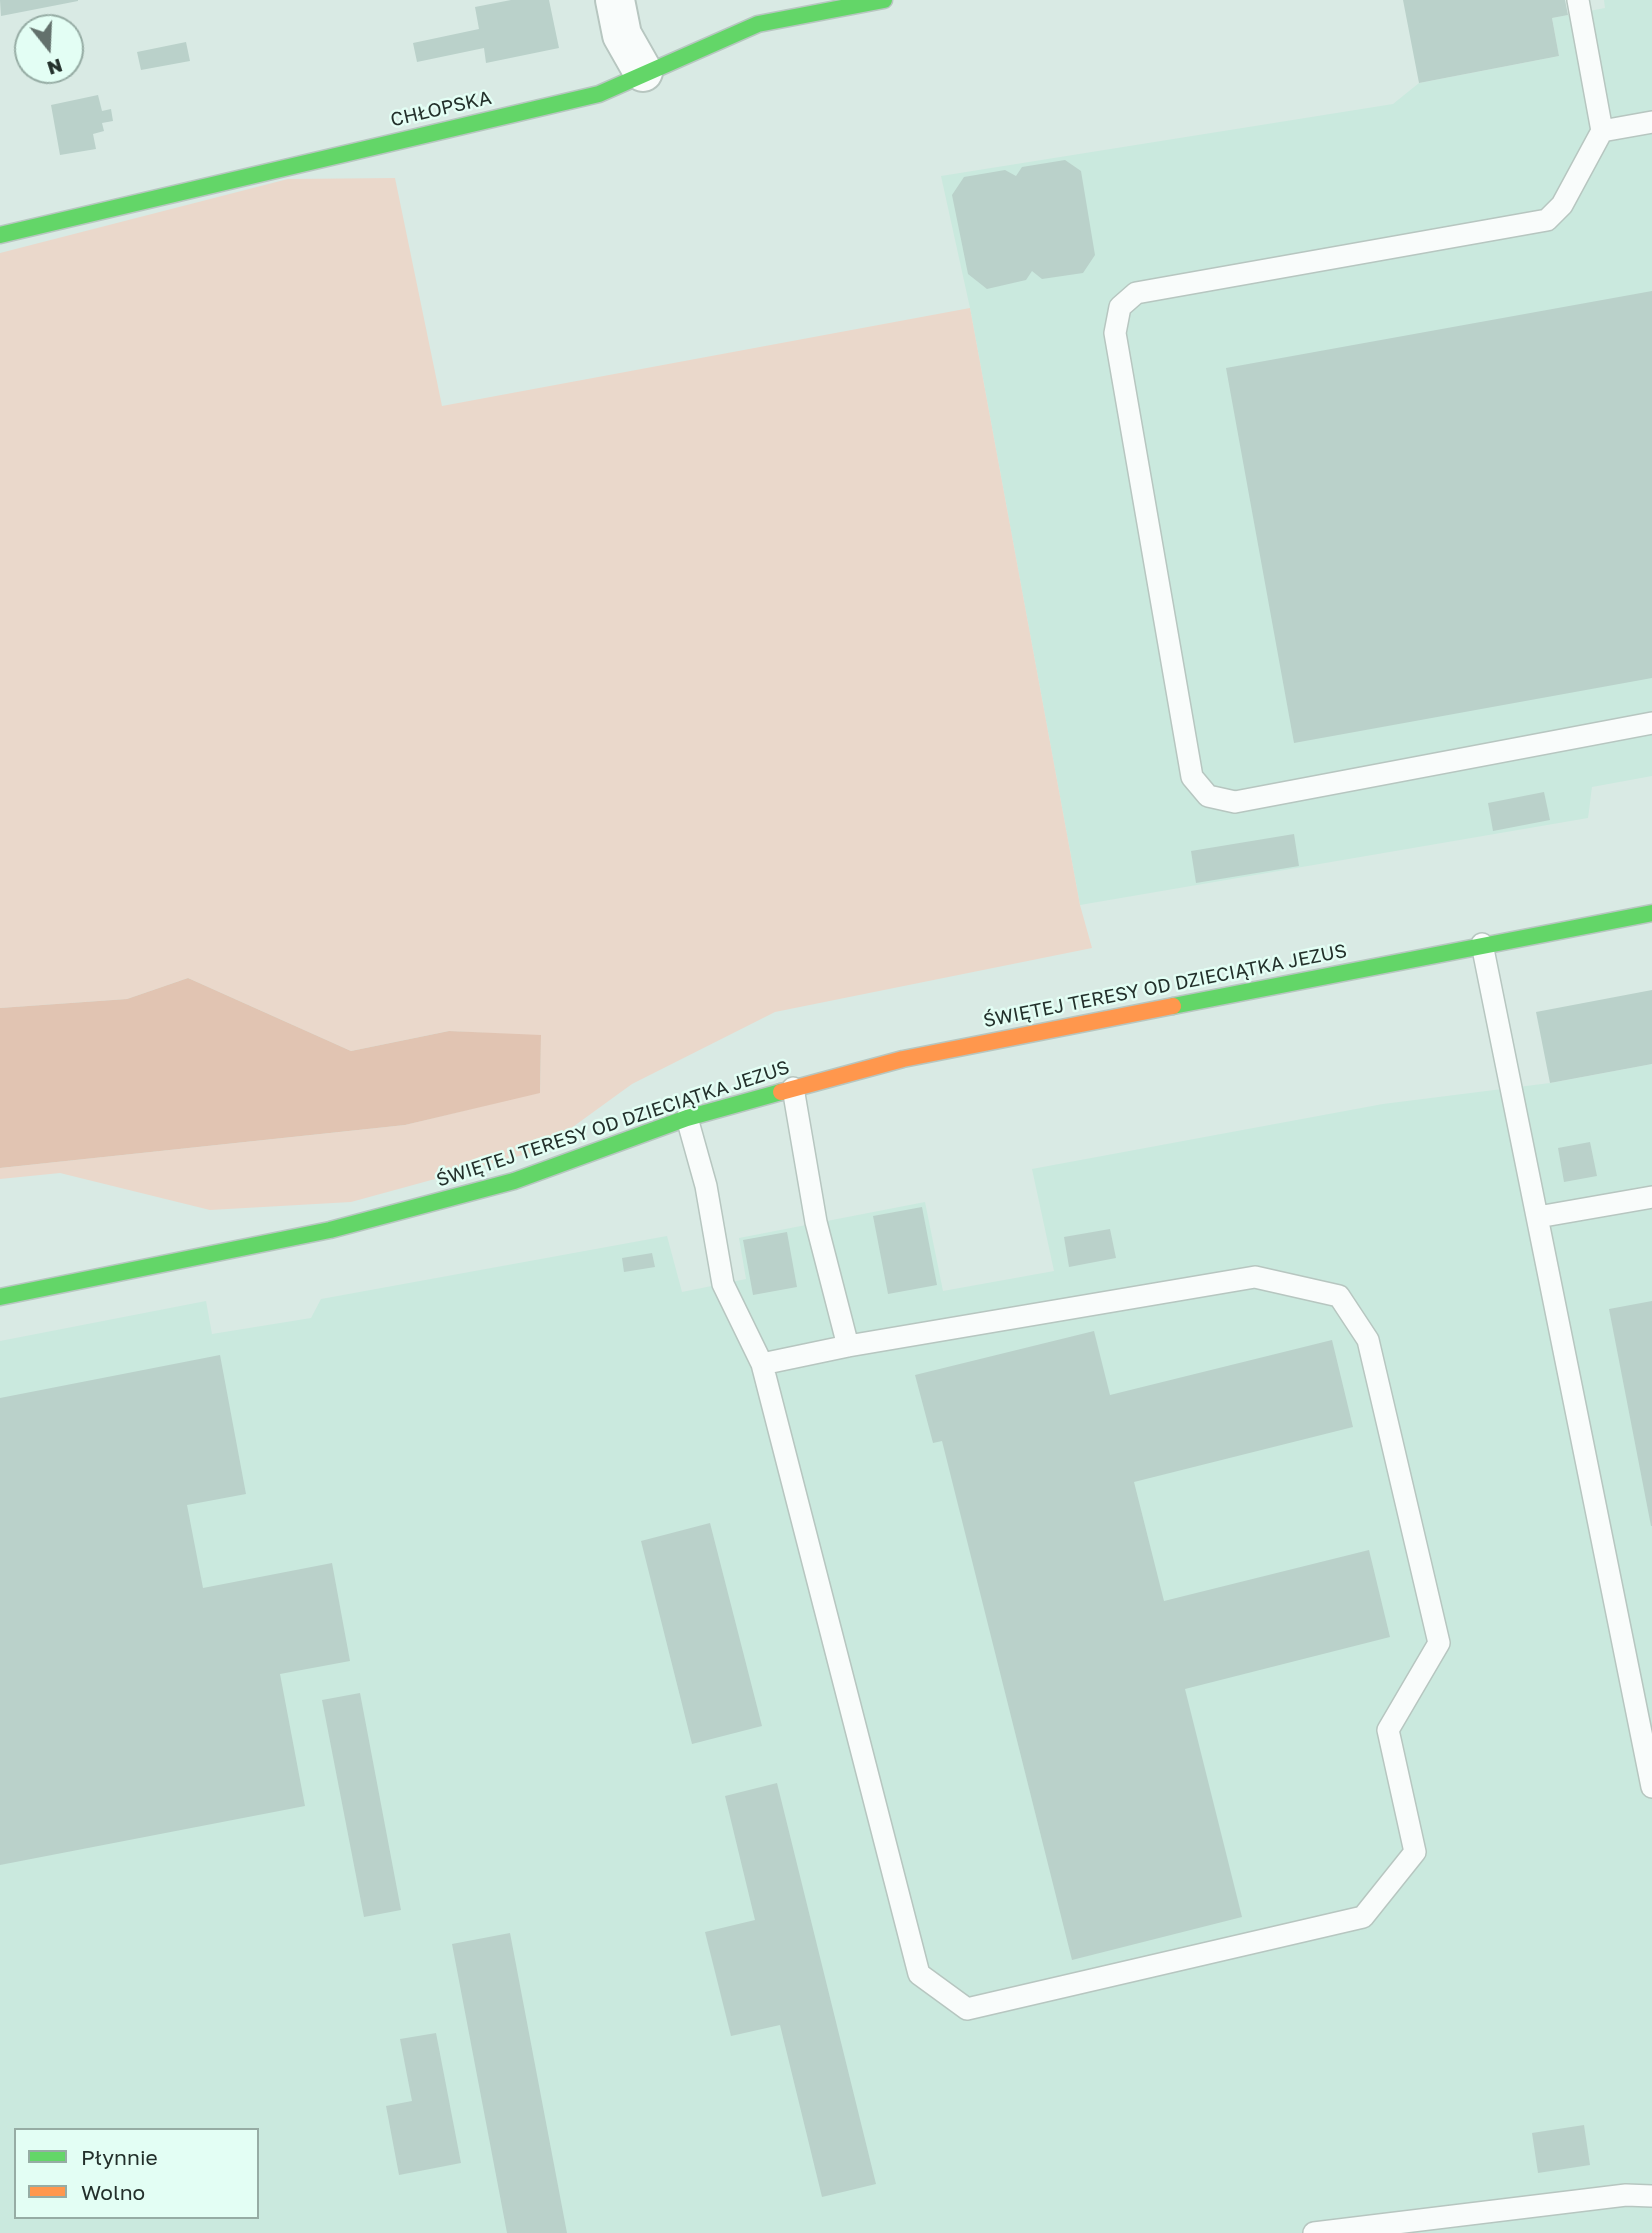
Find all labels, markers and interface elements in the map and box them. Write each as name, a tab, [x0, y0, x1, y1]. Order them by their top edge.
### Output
north arrow	[14, 14, 84, 84]
text: N	[45, 54, 65, 81]
street label: CHŁOPSKA	[388, 86, 494, 132]
street label: ŚWIĘTEJ TERESY OD DZIECIĄTKA JEZUS	[981, 940, 1349, 1032]
street label: ŚWIĘTEJ TERESY OD DZIECIĄTKA JEZUS	[434, 1056, 792, 1192]
legend	[14, 2128, 259, 2219]
text: Płynnie	[81, 2144, 158, 2170]
text: Wolno	[81, 2179, 145, 2205]

